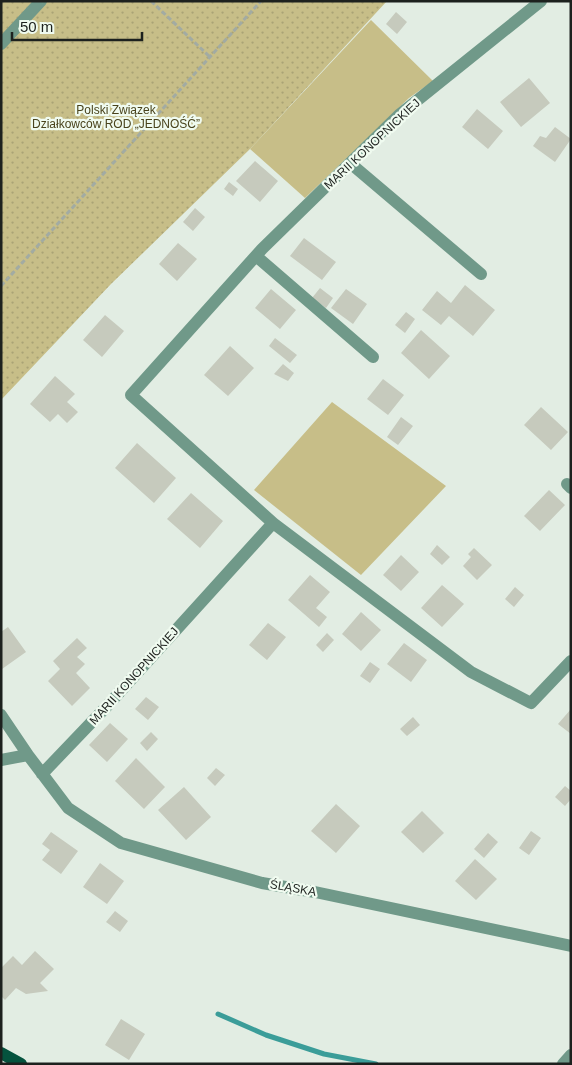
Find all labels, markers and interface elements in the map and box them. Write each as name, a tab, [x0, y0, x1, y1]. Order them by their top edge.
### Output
scale bar	[12, 10, 142, 42]
text: 50 m	[20, 18, 53, 35]
street label: MARII KONOPNICKIEJ	[321, 96, 423, 192]
park label: Polski Związek Działkowców ROD „JEDNOŚĆ”	[32, 103, 200, 131]
street label: MARII KONOPNICKIEJ	[87, 624, 181, 728]
street label: ŚLĄSKA	[269, 876, 317, 899]

